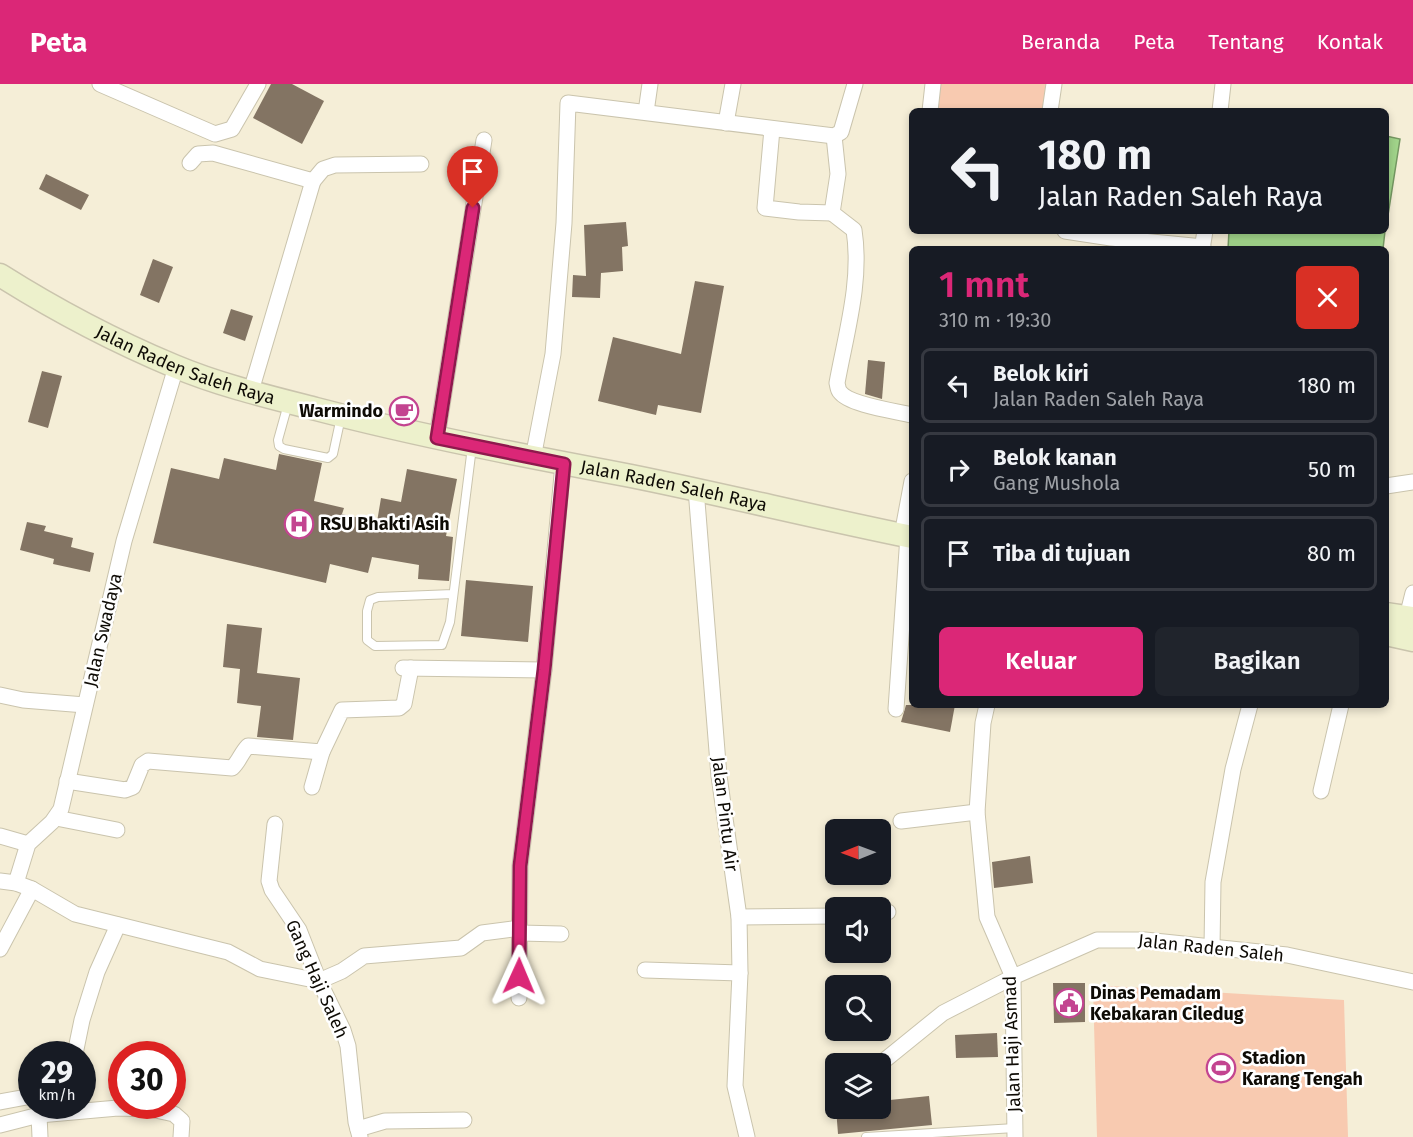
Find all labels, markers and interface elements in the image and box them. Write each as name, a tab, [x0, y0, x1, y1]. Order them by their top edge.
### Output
text: Peta	[30, 26, 87, 59]
text: Beranda	[1021, 29, 1100, 55]
text: Peta	[1133, 29, 1175, 55]
text: Tentang	[1208, 29, 1284, 55]
text: Kontak	[1317, 29, 1383, 55]
text: 180 m	[1038, 130, 1152, 180]
icon: left	[939, 132, 1017, 210]
pin	[447, 146, 498, 208]
icon: arrive	[456, 155, 489, 188]
text: Jalan Raden Saleh Raya	[1038, 181, 1323, 213]
text: 1 mnt	[939, 263, 1029, 307]
button: close	[1296, 266, 1359, 329]
text: 310 m · 19:30	[939, 308, 1051, 332]
street label: Jalan Raden Saleh Raya	[92, 321, 277, 409]
text: Belok kiri	[993, 360, 1089, 387]
icon: left	[942, 369, 975, 402]
text: 180 m	[1297, 372, 1356, 399]
text: Jalan Raden Saleh Raya	[993, 387, 1204, 411]
cafe icon: Warmindo	[388, 395, 420, 427]
place label: Warmindo	[299, 400, 383, 422]
text: Belok kanan	[993, 444, 1117, 471]
icon: right	[942, 453, 975, 486]
street label: Jalan Raden Saleh Raya	[578, 456, 769, 516]
text: 50 m	[1308, 456, 1356, 483]
text: Gang Mushola	[993, 471, 1121, 495]
hospital icon: RSU Bhakti Asih	[283, 508, 315, 540]
place label: RSU Bhakti Asih	[320, 513, 450, 535]
icon: arrive	[942, 537, 975, 570]
text: Tiba di tujuan	[993, 540, 1130, 567]
text: 80 m	[1307, 540, 1356, 567]
street label: Jalan Swadaya	[79, 571, 127, 689]
button: Keluar	[939, 627, 1143, 696]
button: Bagikan	[1155, 627, 1359, 696]
street label: Jalan Pintu Air	[707, 755, 743, 873]
north arrow	[825, 819, 891, 885]
map controls	[825, 819, 891, 1119]
button: sound	[825, 897, 891, 963]
street label: Gang Haji Saleh	[281, 916, 353, 1042]
street label: Jalan Raden Saleh	[1137, 929, 1285, 967]
position arrow	[487, 944, 551, 1008]
button: search	[825, 975, 891, 1041]
street label: Jalan Haji Asmad	[999, 975, 1025, 1113]
place label: Dinas Pemadam Kebakaran Ciledug	[1090, 982, 1244, 1025]
public building icon: Dinas Pemadam Kebakaran Ciledug	[1053, 987, 1085, 1019]
speed limit sign: 30	[108, 1041, 186, 1119]
place label: Stadion Karang Tengah	[1242, 1047, 1363, 1090]
sports icon: Stadion Karang Tengah	[1205, 1052, 1237, 1084]
button: layers	[825, 1053, 891, 1119]
text: 29	[41, 1055, 73, 1091]
text: km/h	[38, 1086, 76, 1104]

